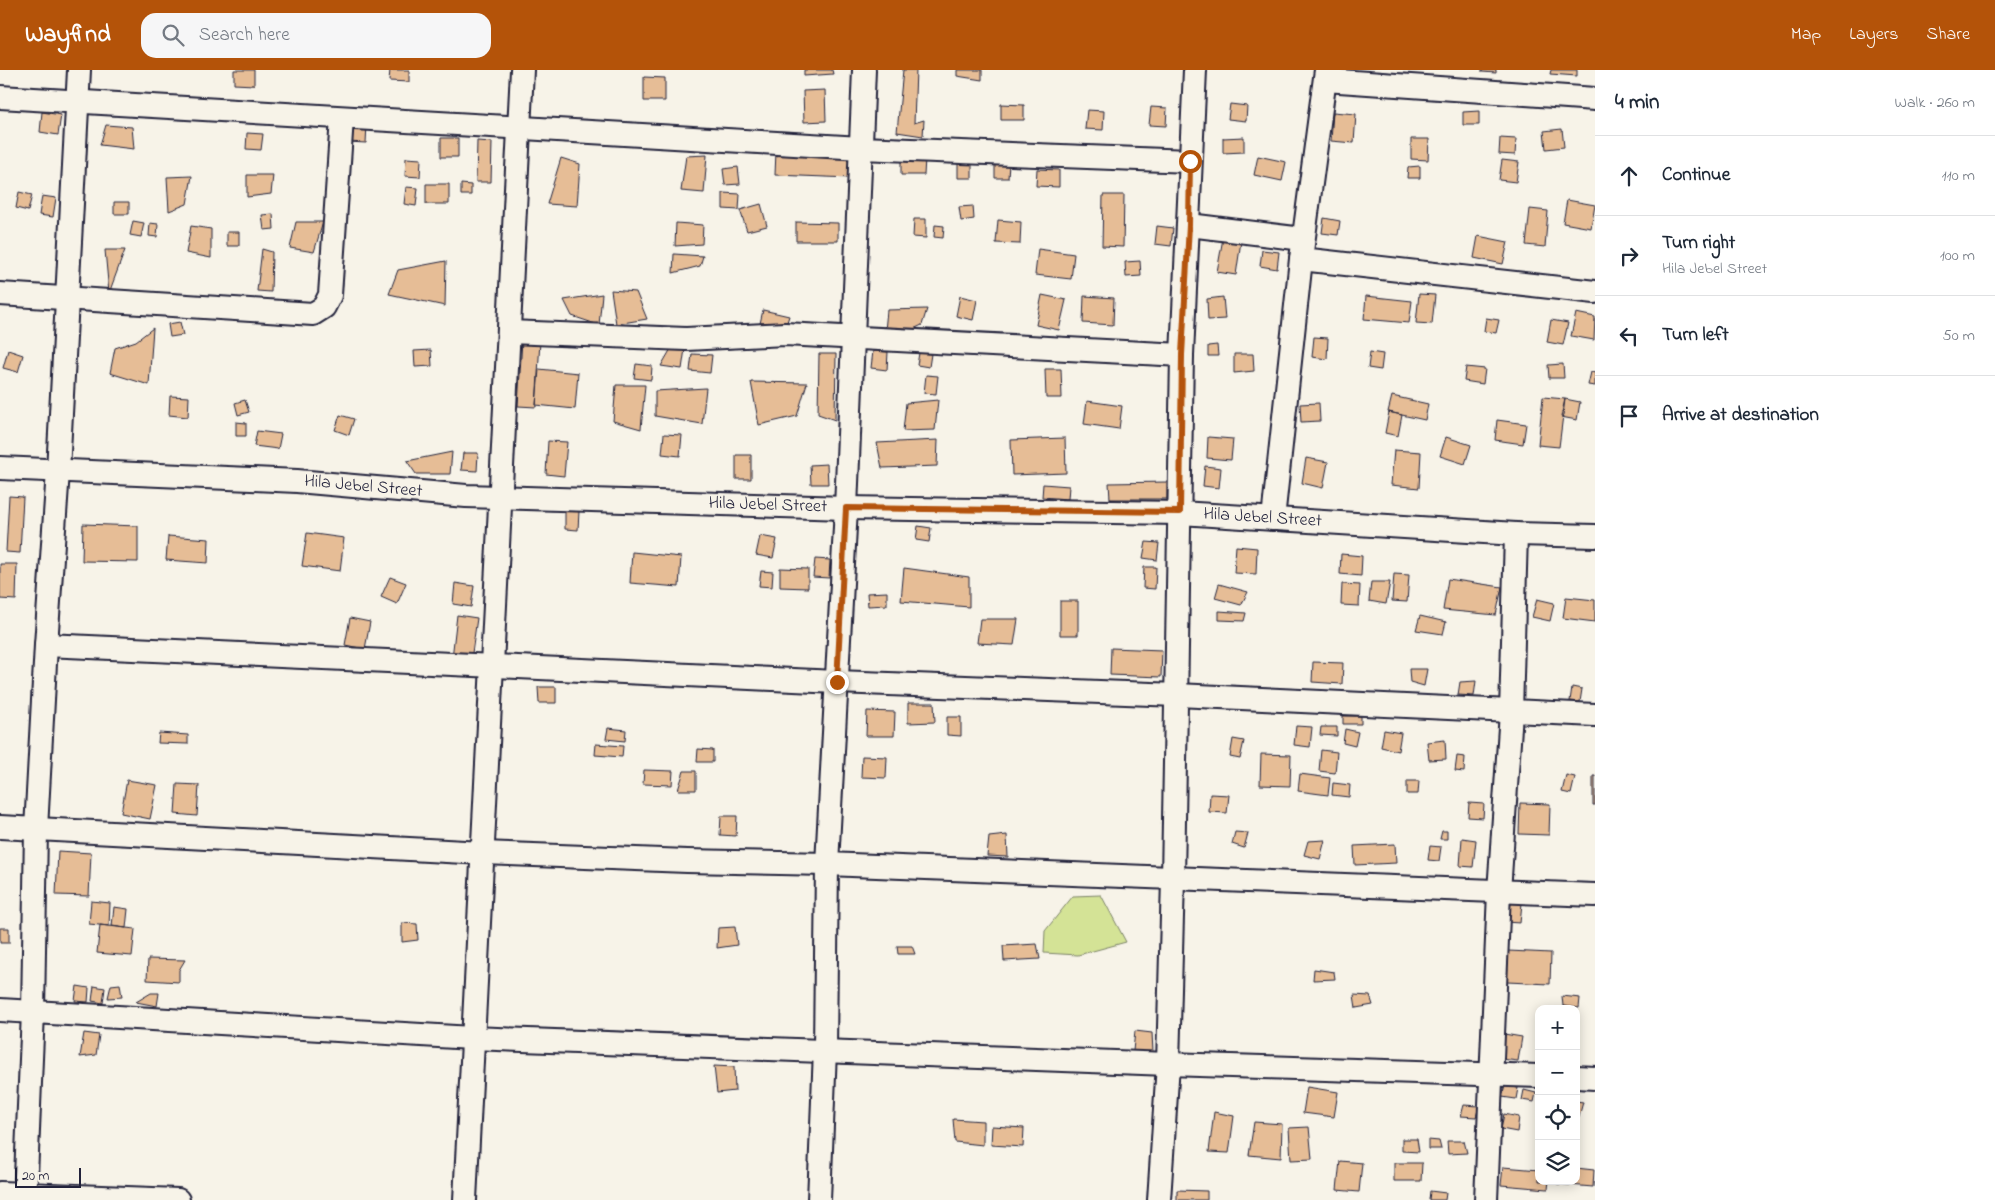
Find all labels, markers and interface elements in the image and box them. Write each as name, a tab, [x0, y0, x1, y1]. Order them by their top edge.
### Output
search box	[141, 13, 491, 58]
text: Wayfind	[25, 18, 111, 53]
icon: search	[159, 21, 187, 49]
text: Search here	[199, 22, 290, 49]
text: Map	[1791, 22, 1821, 48]
text: Layers	[1849, 22, 1899, 48]
text: Share	[1927, 22, 1970, 48]
text: 4 min	[1615, 88, 1659, 118]
text: Walk · 260 m	[1895, 91, 1975, 115]
route start	[1179, 150, 1202, 173]
icon: ahead	[1615, 162, 1643, 190]
text: Continue	[1662, 162, 1730, 189]
text: 110 m	[1941, 164, 1975, 188]
text: Turn right	[1662, 230, 1735, 257]
icon: right	[1615, 242, 1643, 270]
text: 100 m	[1940, 244, 1975, 268]
text: Hila Jebel Street	[1662, 257, 1767, 281]
icon: left	[1615, 322, 1643, 350]
text: Turn left	[1662, 322, 1729, 349]
text: 50 m	[1943, 324, 1975, 348]
icon: arrive	[1615, 402, 1643, 430]
text: Arrive at destination	[1662, 402, 1819, 429]
street label: Hila Jebel Street	[303, 469, 424, 505]
street label: Hila Jebel Street	[708, 491, 827, 520]
street label: Hila Jebel Street	[1203, 501, 1323, 535]
route end	[826, 671, 849, 694]
map controls	[1535, 1005, 1580, 1185]
button: +	[1535, 1005, 1580, 1050]
button: −	[1535, 1050, 1580, 1095]
button: locate	[1535, 1095, 1580, 1140]
button: layers	[1535, 1140, 1580, 1185]
scale bar	[15, 1165, 81, 1188]
text: 20 m	[22, 1166, 49, 1187]

